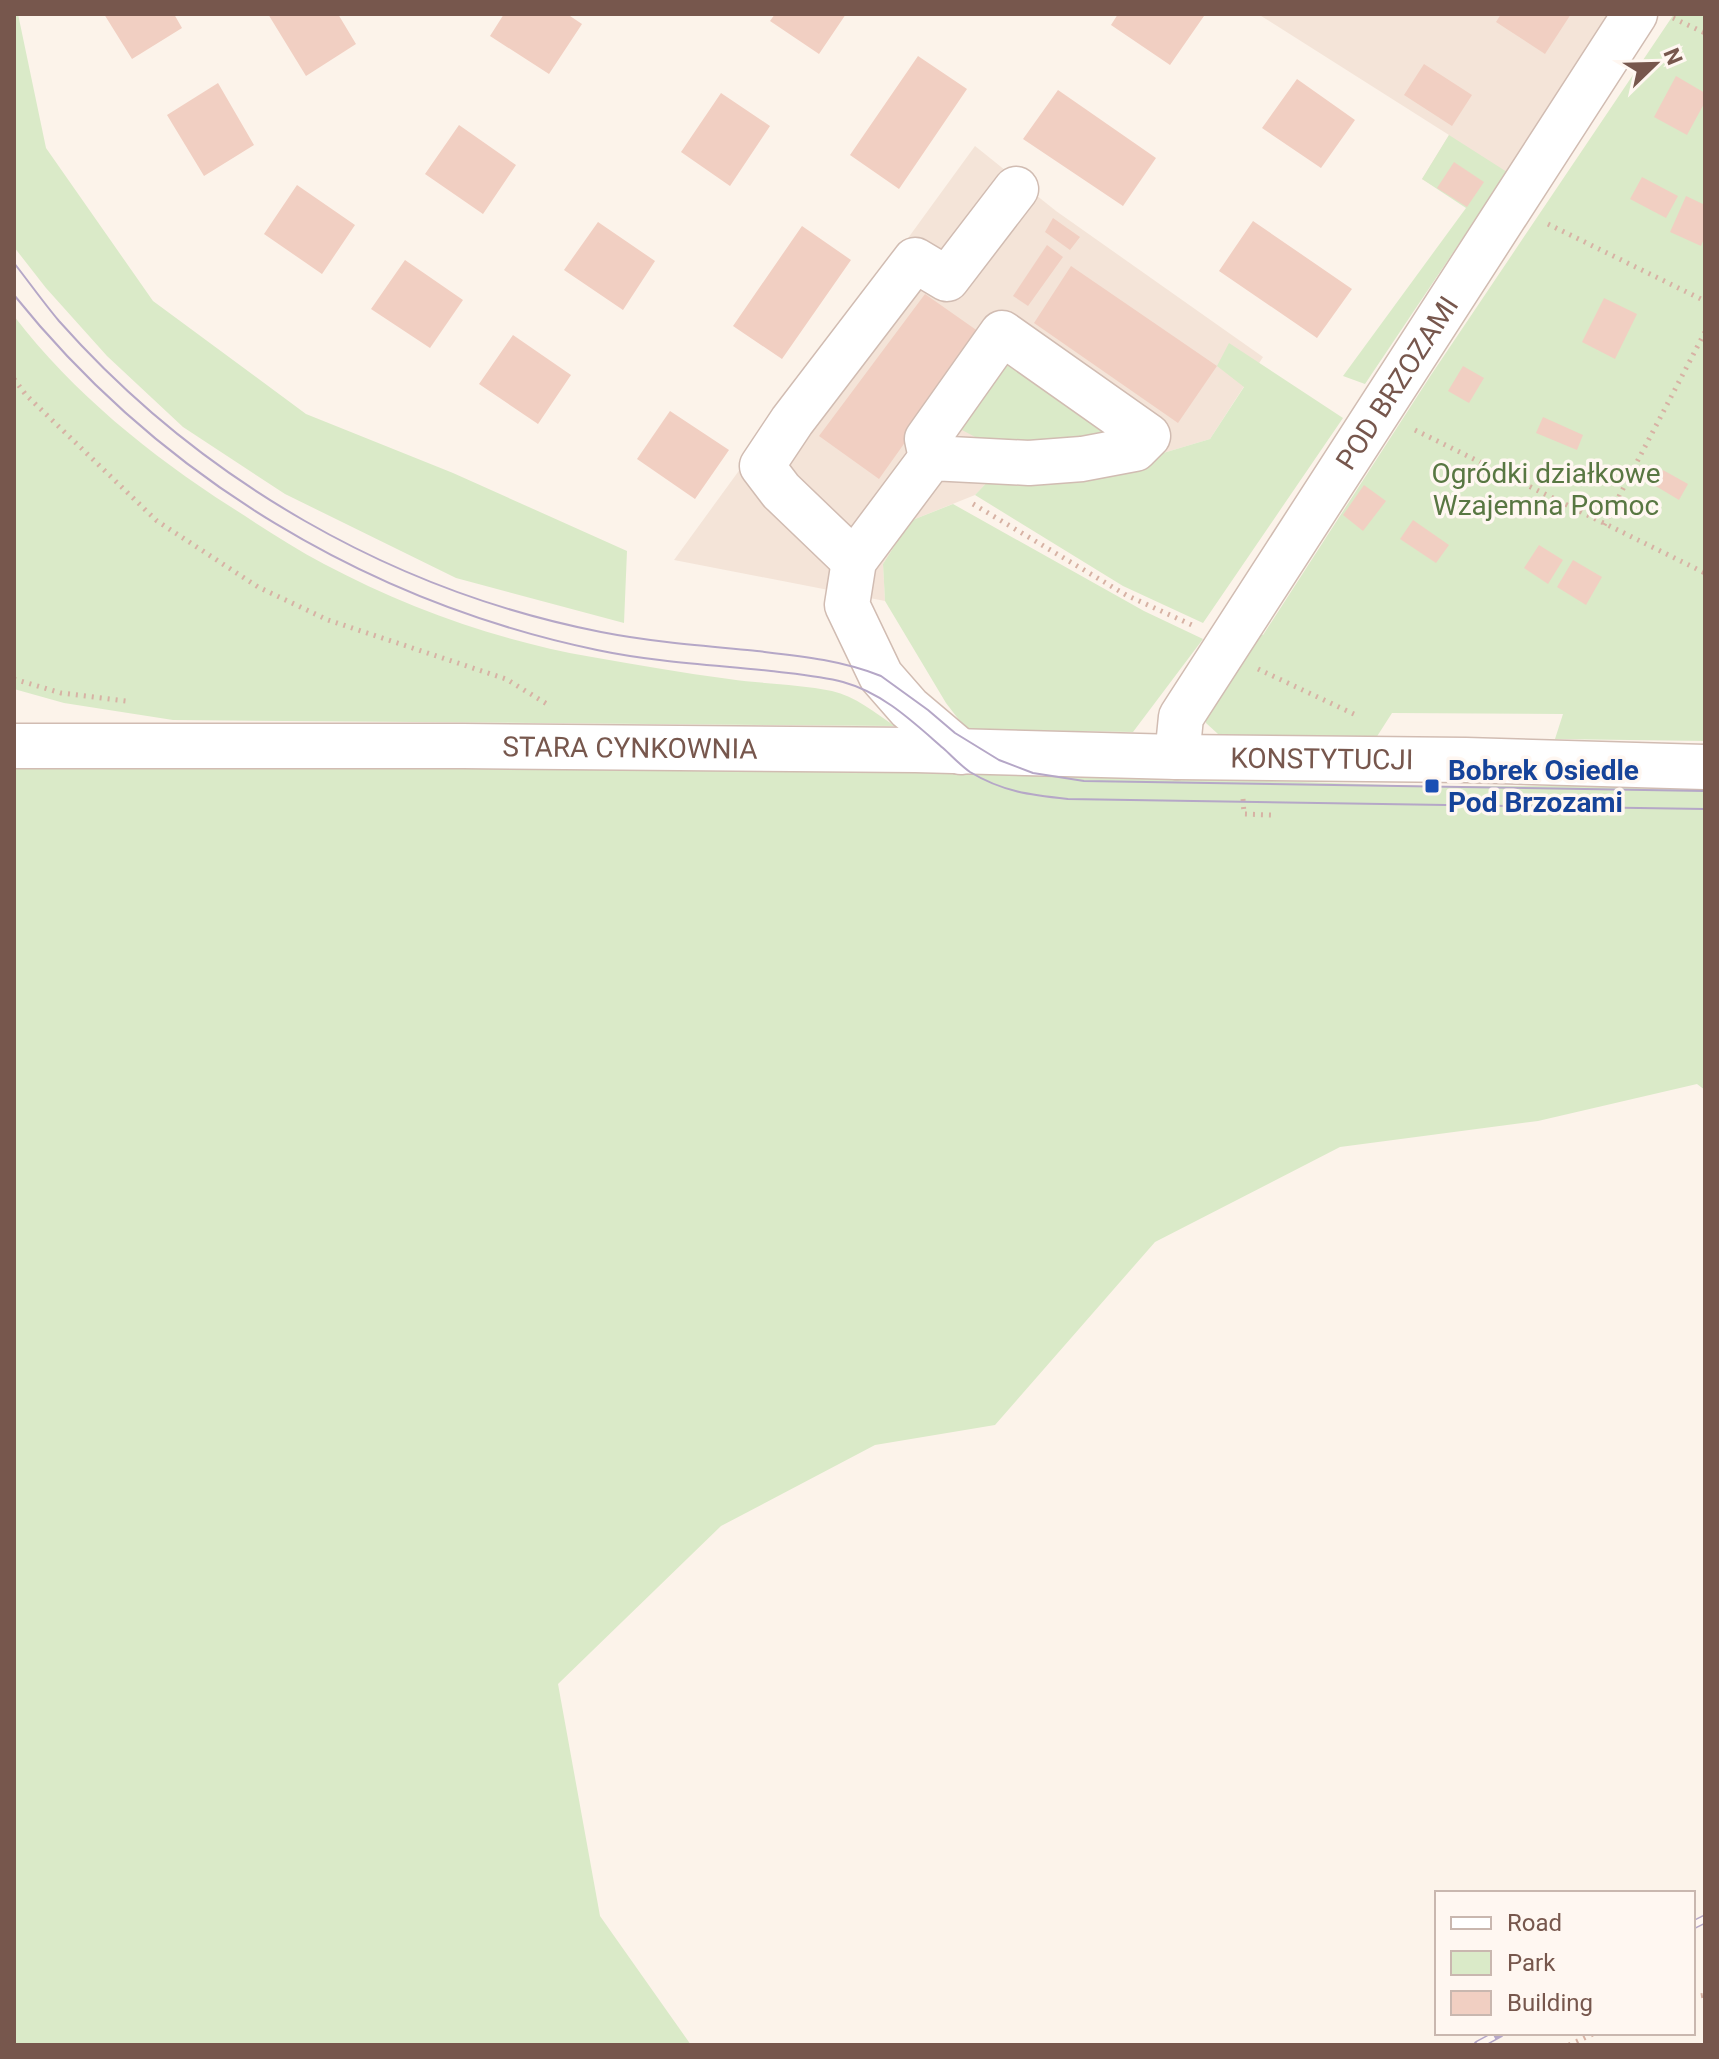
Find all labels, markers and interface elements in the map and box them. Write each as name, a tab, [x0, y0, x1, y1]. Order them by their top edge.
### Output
north arrow	[1615, 24, 1695, 104]
text: N	[1658, 44, 1687, 68]
street label: POD BRZOZAMI	[1329, 290, 1465, 476]
park label: Ogródki działkowe Wzajemna Pomoc	[1431, 457, 1661, 522]
street label: STARA CYNKOWNIA	[502, 730, 758, 765]
street label: KONSTYTUCJI	[1230, 741, 1414, 776]
place label: Bobrek Osiedle Pod Brzozami	[1448, 754, 1639, 819]
marker: Bobrek Osiedle Pod Brzozami	[1423, 777, 1441, 795]
legend	[1435, 1891, 1695, 2035]
text: Road	[1507, 1909, 1562, 1937]
text: Park	[1507, 1949, 1556, 1977]
text: Building	[1507, 1989, 1593, 2017]

